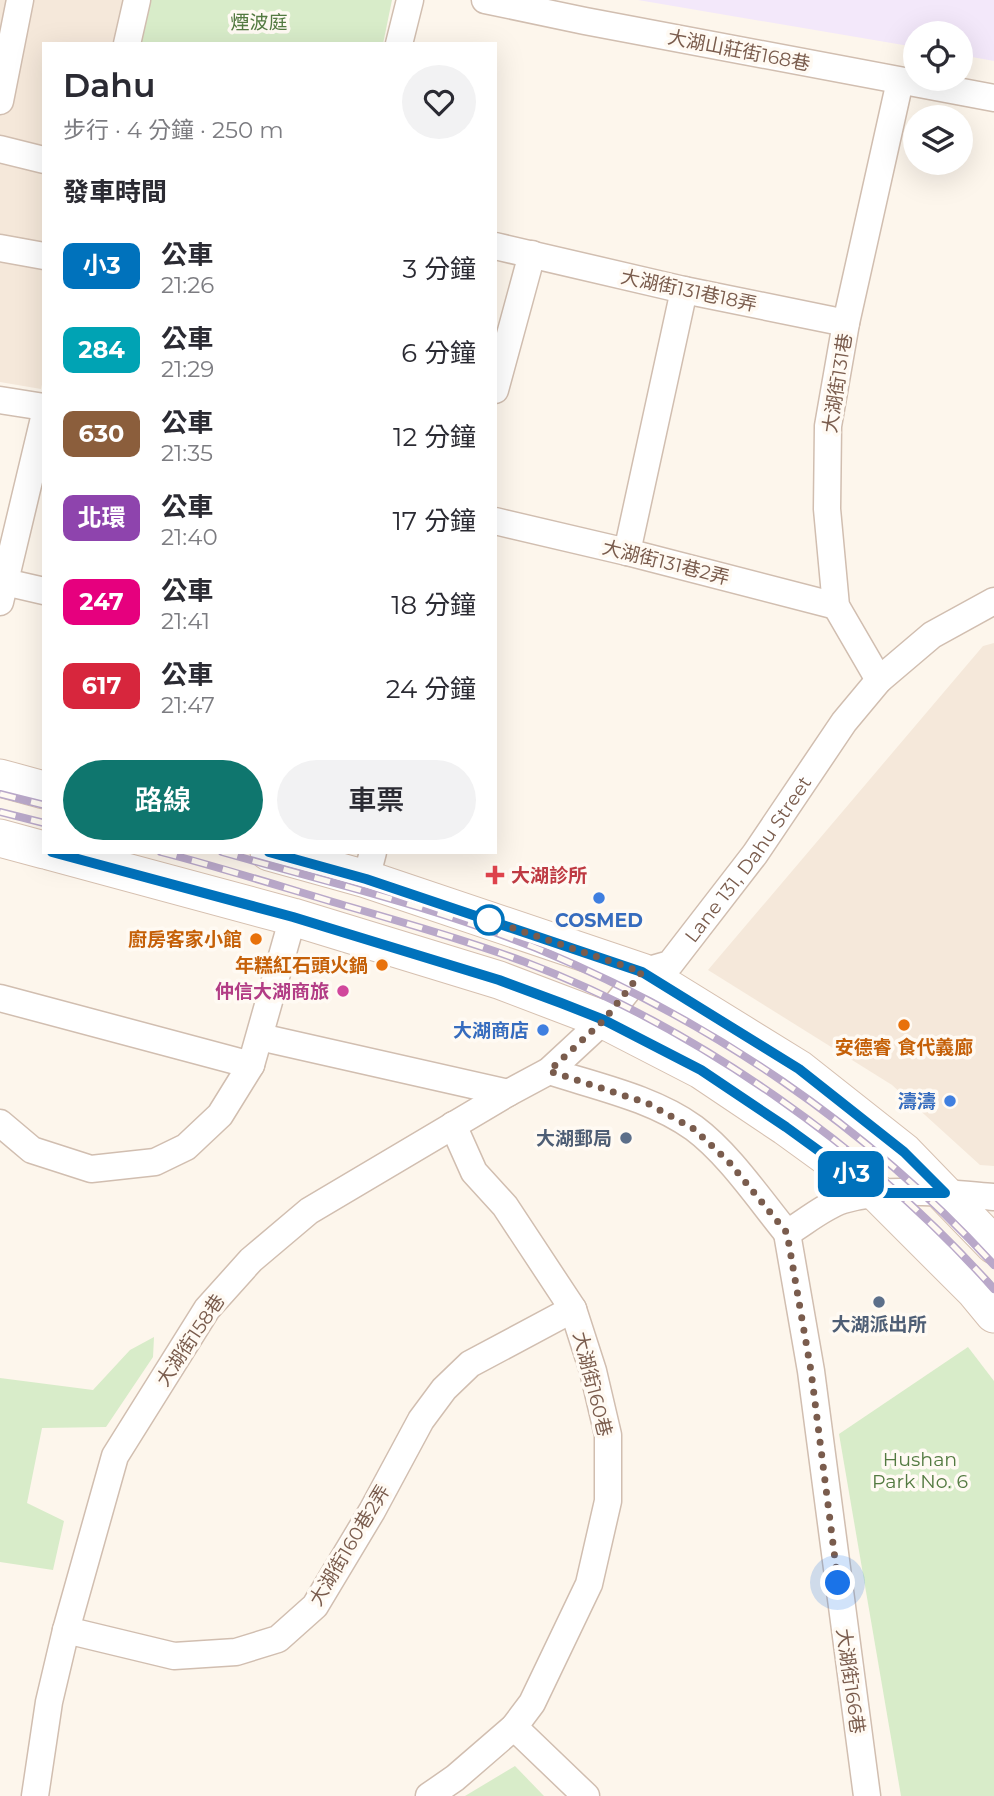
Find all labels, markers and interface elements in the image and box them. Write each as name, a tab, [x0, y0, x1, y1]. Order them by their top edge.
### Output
park label: 煙波庭	[230, 11, 288, 34]
map controls	[903, 21, 973, 175]
button: locate	[903, 21, 973, 91]
street label: 大湖山莊街168巷	[666, 25, 812, 76]
text: Dahu	[63, 65, 155, 105]
button: heart	[402, 65, 476, 139]
button: layers	[903, 105, 973, 175]
text: 步行 · 4 分鐘 · 250 m	[63, 116, 284, 144]
text: 發車時間	[63, 176, 167, 208]
text: 公車	[161, 239, 213, 271]
text: 小3	[82, 251, 121, 280]
text: 3 分鐘	[403, 253, 476, 285]
street label: 大湖街131巷18弄	[619, 265, 759, 316]
text: 21:26	[161, 271, 214, 299]
text: 公車	[161, 323, 213, 355]
street label: 大湖街131巷	[818, 332, 857, 434]
text: 284	[78, 335, 125, 364]
text: 6 分鐘	[401, 337, 476, 369]
text: 21:29	[161, 355, 214, 383]
text: 公車	[161, 407, 213, 439]
text: 630	[79, 419, 124, 448]
text: 12 分鐘	[393, 421, 476, 453]
text: 21:35	[161, 439, 213, 467]
text: 公車	[161, 491, 213, 523]
text: 北環	[78, 503, 126, 532]
text: 17 分鐘	[392, 505, 476, 537]
text: 21:40	[161, 523, 218, 551]
street label: 大湖街131巷2弄	[600, 536, 732, 589]
text: 公車	[161, 575, 213, 607]
text: 247	[79, 587, 124, 616]
text: 18 分鐘	[391, 589, 476, 621]
text: 21:41	[161, 607, 210, 635]
text: 公車	[161, 659, 213, 691]
text: 617	[82, 671, 121, 700]
text: 24 分鐘	[386, 673, 476, 705]
text: 21:47	[161, 691, 215, 719]
button: 路線	[63, 760, 263, 840]
button: 車票	[277, 760, 476, 840]
street label: Lane 131, Dahu Street	[680, 771, 816, 947]
place label: 大湖診所	[511, 864, 587, 887]
marker: 大湖診所	[485, 865, 505, 885]
marker: COSMED	[591, 890, 607, 906]
unlabelled marker	[474, 905, 504, 935]
place label: COSMED	[555, 909, 643, 932]
place label: 廚房客家小館	[128, 928, 242, 951]
marker: 廚房客家小館	[248, 931, 264, 947]
place label: 年糕紅石頭火鍋	[235, 954, 368, 977]
marker: 年糕紅石頭火鍋	[374, 957, 390, 973]
place label: 仲信大湖商旅	[215, 980, 329, 1003]
marker: 仲信大湖商旅	[335, 983, 351, 999]
marker: 安德睿 食代義廊	[896, 1017, 912, 1033]
place label: 大湖商店	[453, 1019, 529, 1042]
marker: 大湖商店	[535, 1022, 551, 1038]
place label: 安德睿 食代義廊	[835, 1036, 973, 1059]
place label: 濤濤	[898, 1090, 936, 1113]
marker: 濤濤	[942, 1093, 958, 1109]
place label: 大湖郵局	[536, 1127, 612, 1150]
marker: 大湖郵局	[618, 1130, 634, 1146]
line badge: 小3	[820, 1151, 882, 1197]
text: 小3	[832, 1159, 870, 1188]
street label: 大湖街158巷	[151, 1290, 230, 1391]
marker: 大湖派出所	[871, 1294, 887, 1310]
place label: 大湖派出所	[831, 1313, 927, 1336]
street label: 大湖街160巷	[568, 1329, 617, 1439]
park label: Hushan Park No. 6	[872, 1448, 968, 1493]
street label: 大湖街160巷2弄	[304, 1481, 395, 1610]
your location	[820, 1565, 855, 1600]
street label: 大湖街166巷	[832, 1627, 869, 1735]

